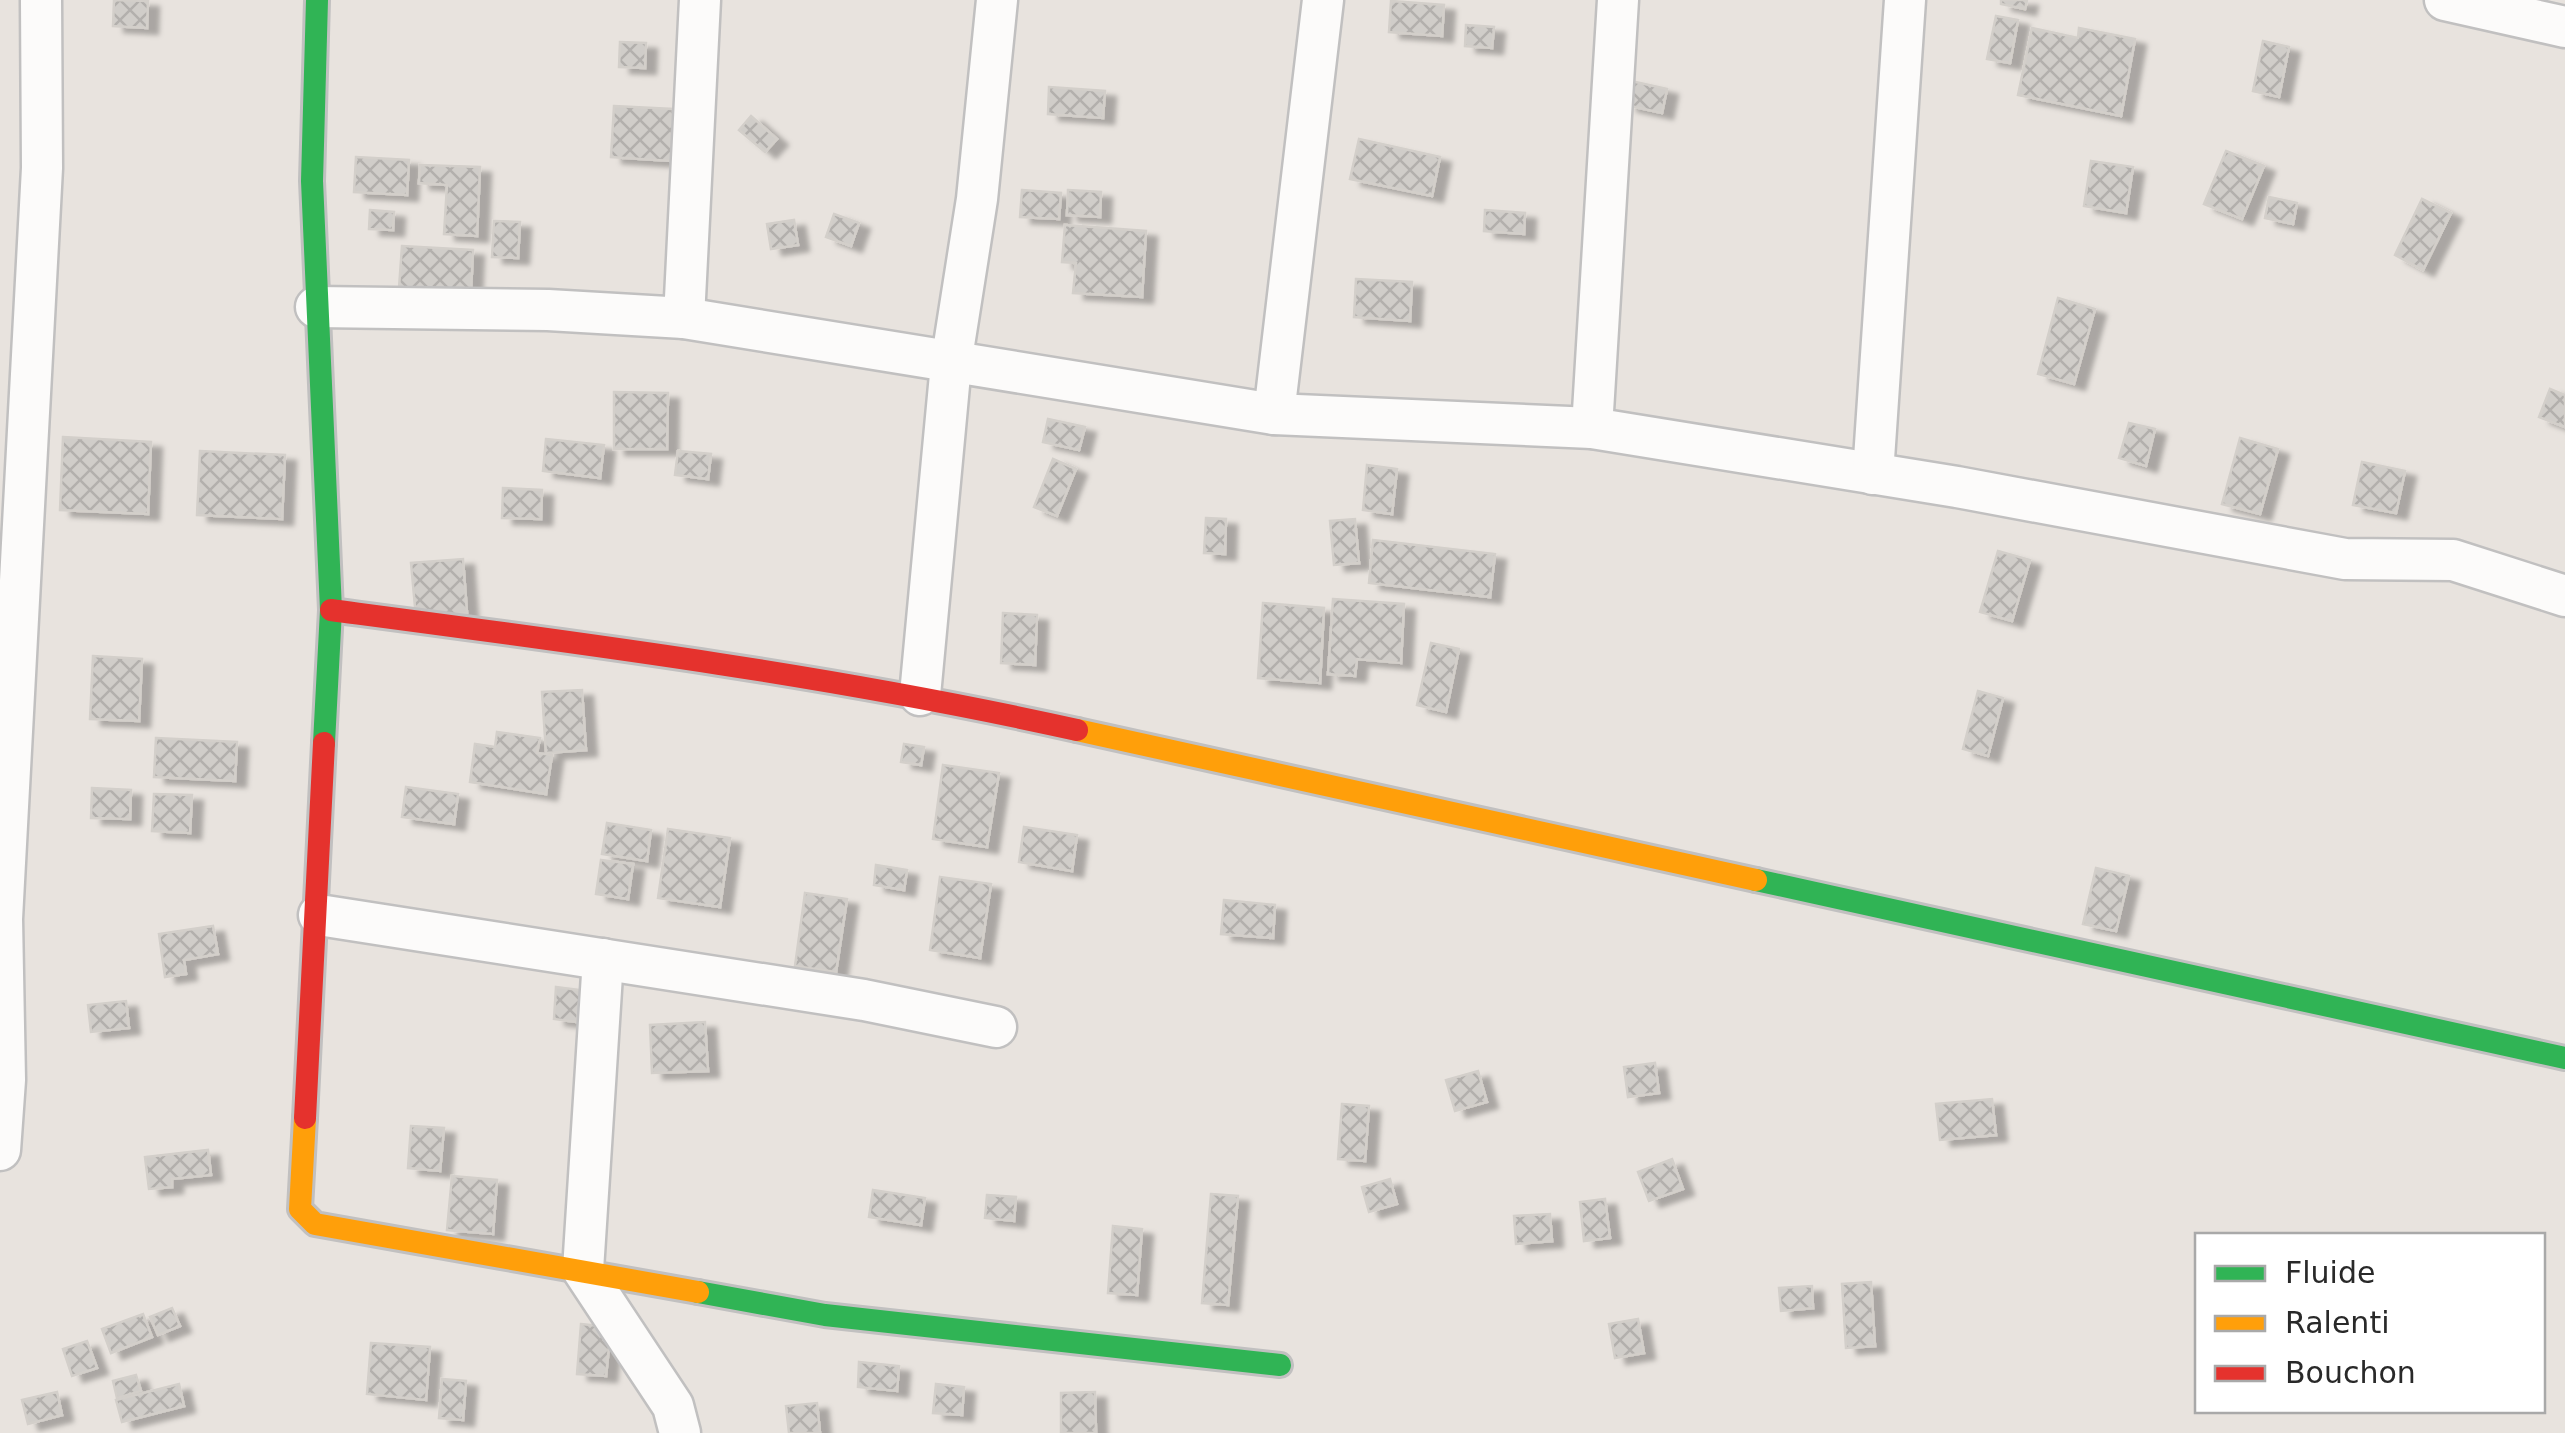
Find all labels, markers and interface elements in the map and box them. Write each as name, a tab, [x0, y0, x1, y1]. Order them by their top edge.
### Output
legend	[2195, 1233, 2545, 1413]
text: Fluide	[2285, 1255, 2375, 1290]
text: Ralenti	[2285, 1305, 2389, 1340]
text: Bouchon	[2285, 1355, 2416, 1390]

